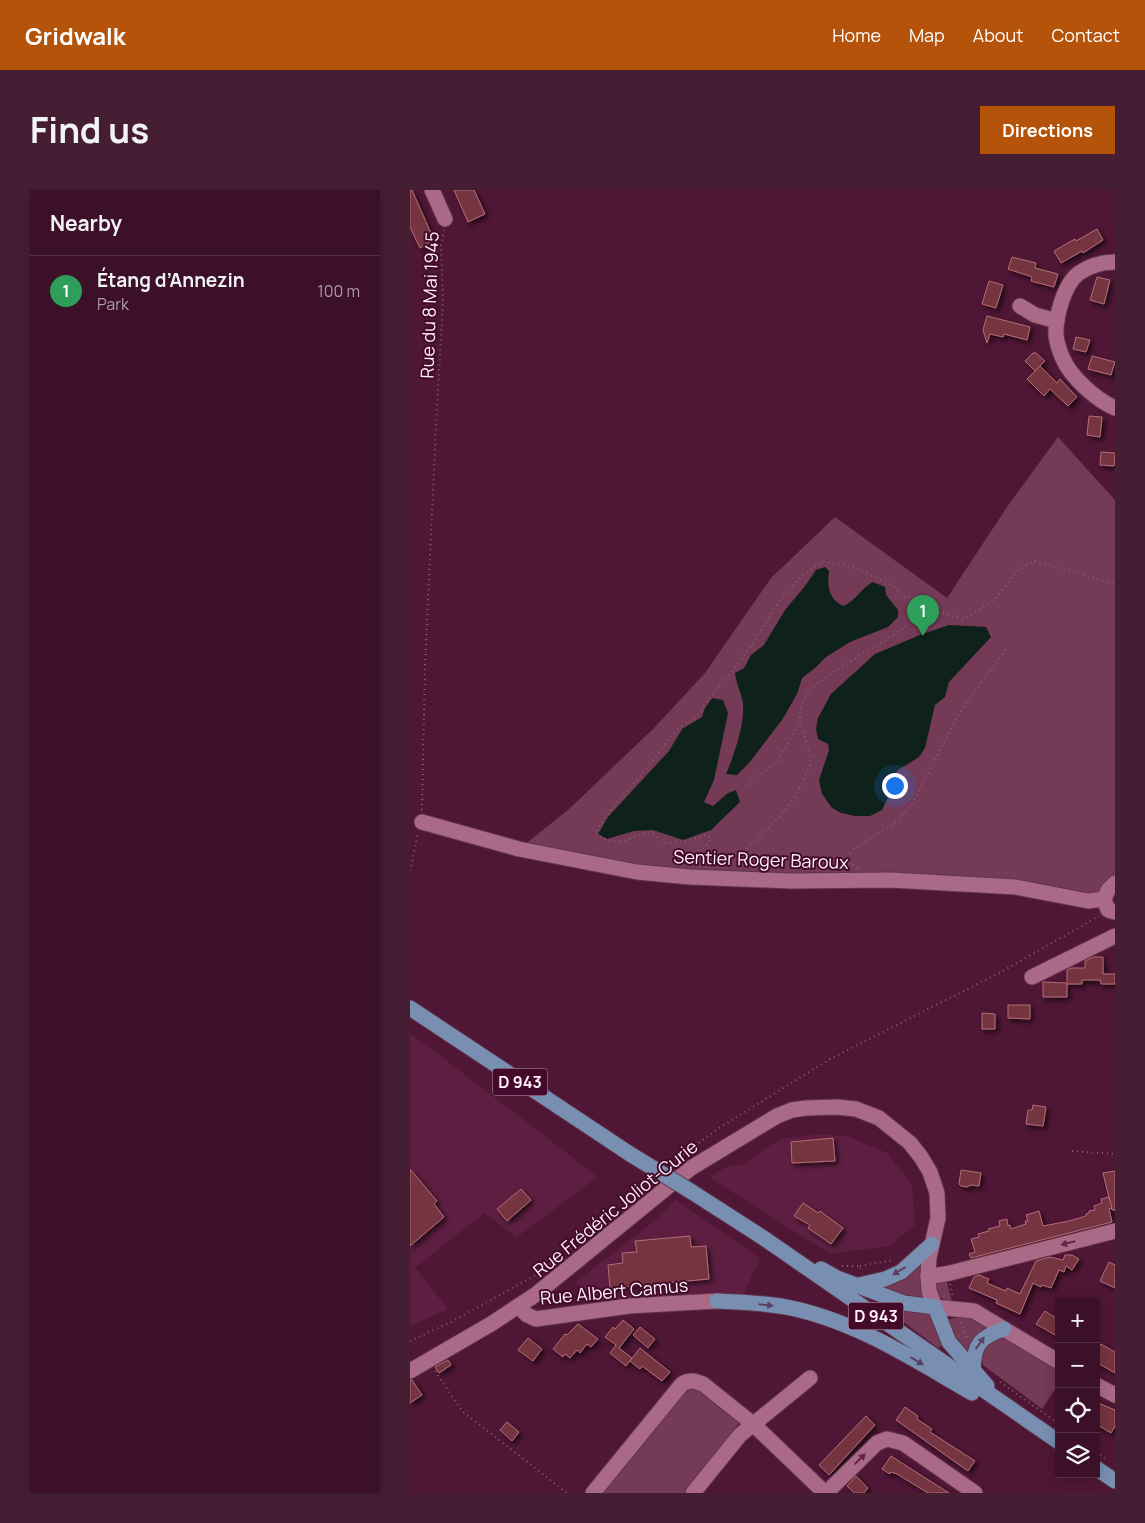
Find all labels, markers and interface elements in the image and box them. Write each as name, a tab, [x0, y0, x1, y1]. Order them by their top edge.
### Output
text: Gridwalk	[25, 19, 126, 52]
text: Home	[832, 23, 881, 47]
text: Map	[909, 23, 945, 47]
text: About	[973, 23, 1023, 47]
text: Contact	[1051, 23, 1120, 47]
text: Find us	[30, 106, 149, 154]
button: Directions	[980, 106, 1115, 154]
text: Nearby	[50, 209, 122, 237]
street label: Rue du 8 Mai 1945	[414, 231, 444, 379]
text: Étang d’Annezin	[97, 267, 245, 293]
text: 1	[62, 280, 70, 302]
text: 100 m	[317, 280, 360, 302]
text: Park	[97, 293, 129, 315]
pin: 1	[907, 595, 939, 636]
your location	[882, 773, 908, 799]
street label: Sentier Roger Baroux	[673, 844, 850, 874]
road number: D 943	[492, 1069, 548, 1096]
street label: Rue Frédéric Joliot-Curie	[528, 1134, 702, 1282]
one-way arrow	[1060, 1239, 1075, 1247]
one-way arrow	[893, 1267, 906, 1276]
street label: Rue Albert Camus	[539, 1273, 689, 1309]
map controls	[1055, 1298, 1100, 1478]
button: +	[1055, 1298, 1100, 1343]
one-way arrow	[758, 1301, 774, 1309]
road number: D 943	[848, 1302, 904, 1330]
one-way arrow	[975, 1336, 985, 1350]
button: −	[1055, 1343, 1100, 1388]
one-way arrow	[910, 1357, 925, 1365]
button: locate	[1055, 1388, 1100, 1433]
button: layers	[1055, 1433, 1100, 1478]
one-way arrow	[854, 1453, 866, 1465]

